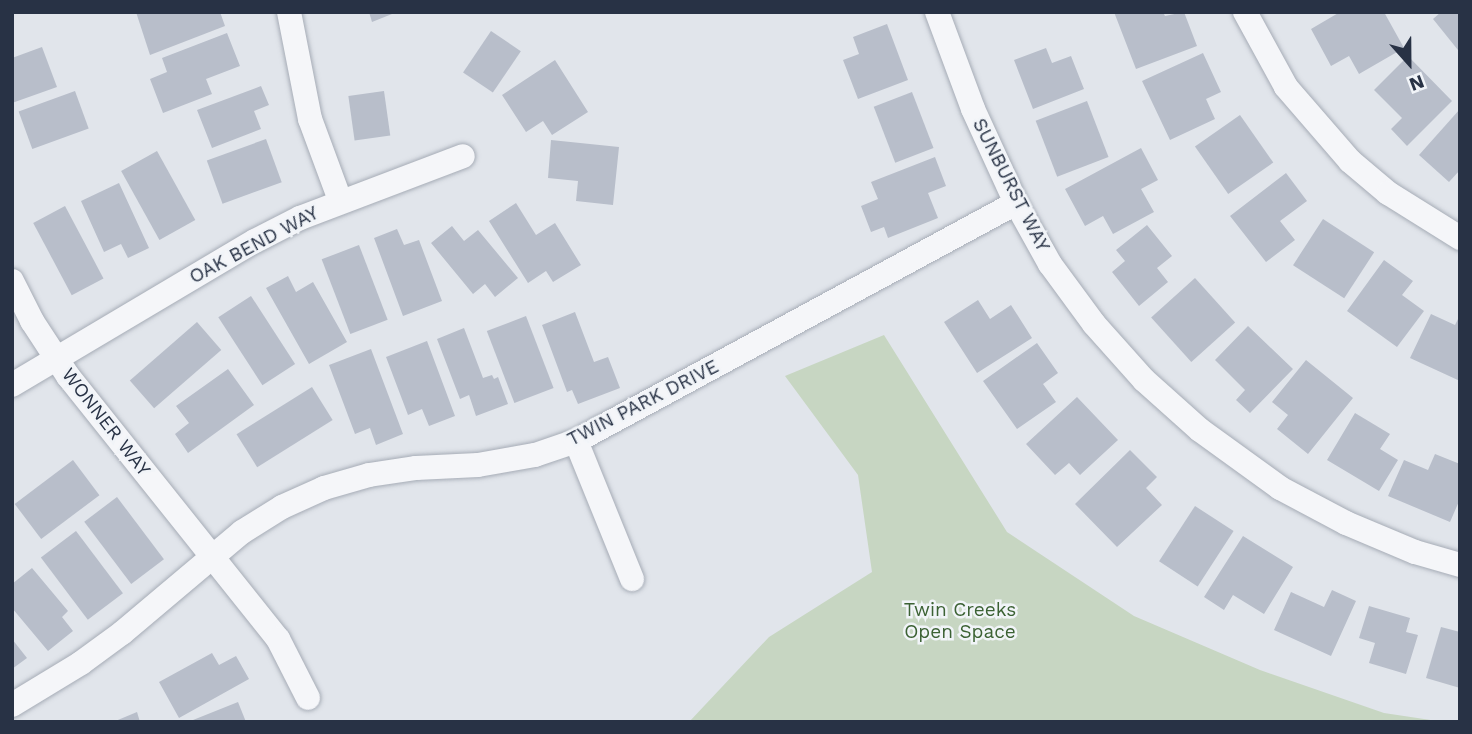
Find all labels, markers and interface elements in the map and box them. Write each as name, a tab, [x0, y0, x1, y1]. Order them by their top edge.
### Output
north arrow	[1374, 28, 1444, 98]
text: N	[1406, 70, 1427, 96]
street label: SUNBURST WAY	[967, 114, 1055, 256]
street label: OAK BEND WAY	[185, 201, 323, 289]
street label: TWIN PARK DRIVE	[563, 355, 723, 451]
street label: WONNER WAY	[57, 363, 155, 481]
park label: Twin Creeks Open Space	[904, 599, 1016, 643]

